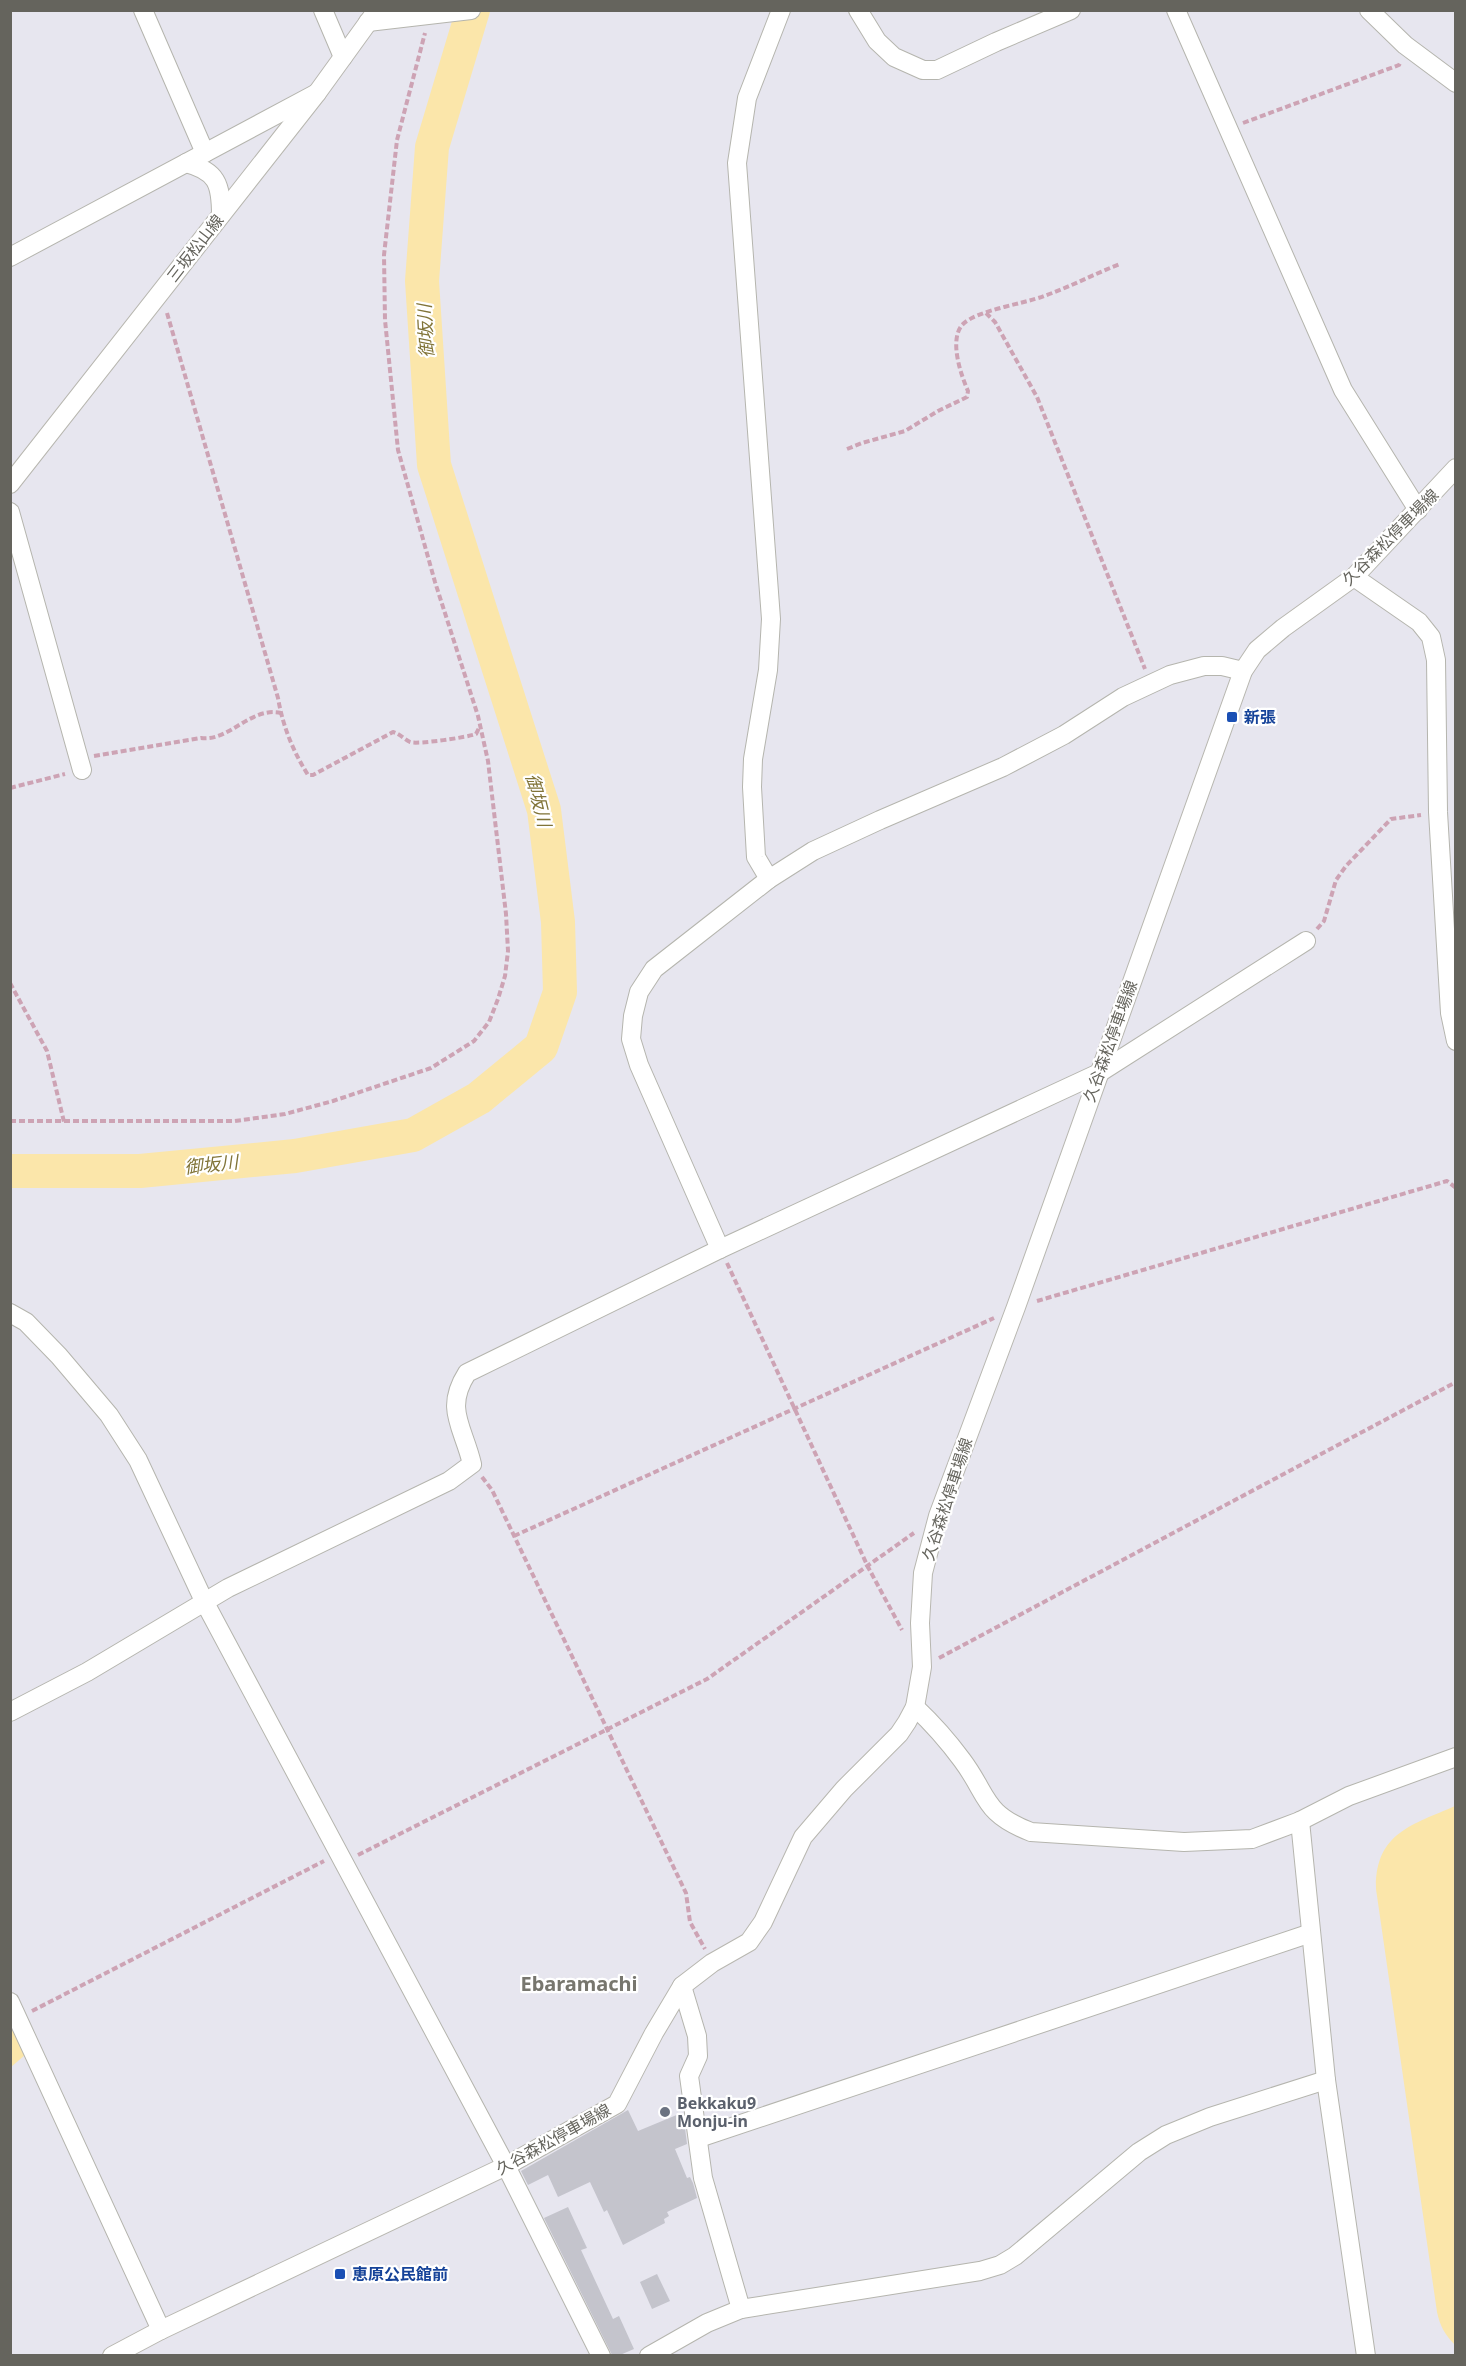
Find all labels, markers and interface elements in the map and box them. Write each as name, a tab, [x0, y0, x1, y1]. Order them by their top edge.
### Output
street label: 三坂松山線	[162, 210, 228, 286]
water label: 御坂川	[411, 301, 438, 359]
street label: 久谷森松停車場線	[1337, 484, 1443, 590]
place label: 新張	[1244, 706, 1276, 728]
marker: 新張	[1225, 710, 1239, 724]
water label: 御坂川	[521, 771, 558, 831]
street label: 久谷森松停車場線	[1078, 977, 1142, 1105]
water label: 御坂川	[183, 1149, 241, 1179]
street label: 久谷森松停車場線	[917, 1435, 977, 1563]
district label: Ebaramachi	[520, 1970, 638, 1997]
place label: Bekkaku9 Monju-in	[677, 2092, 756, 2132]
street label: 久谷森松停車場線	[492, 2098, 614, 2180]
marker: Bekkaku9 Monju-in	[658, 2105, 672, 2119]
place label: 恵原公民館前	[352, 2263, 448, 2285]
marker: 恵原公民館前	[333, 2267, 347, 2281]

